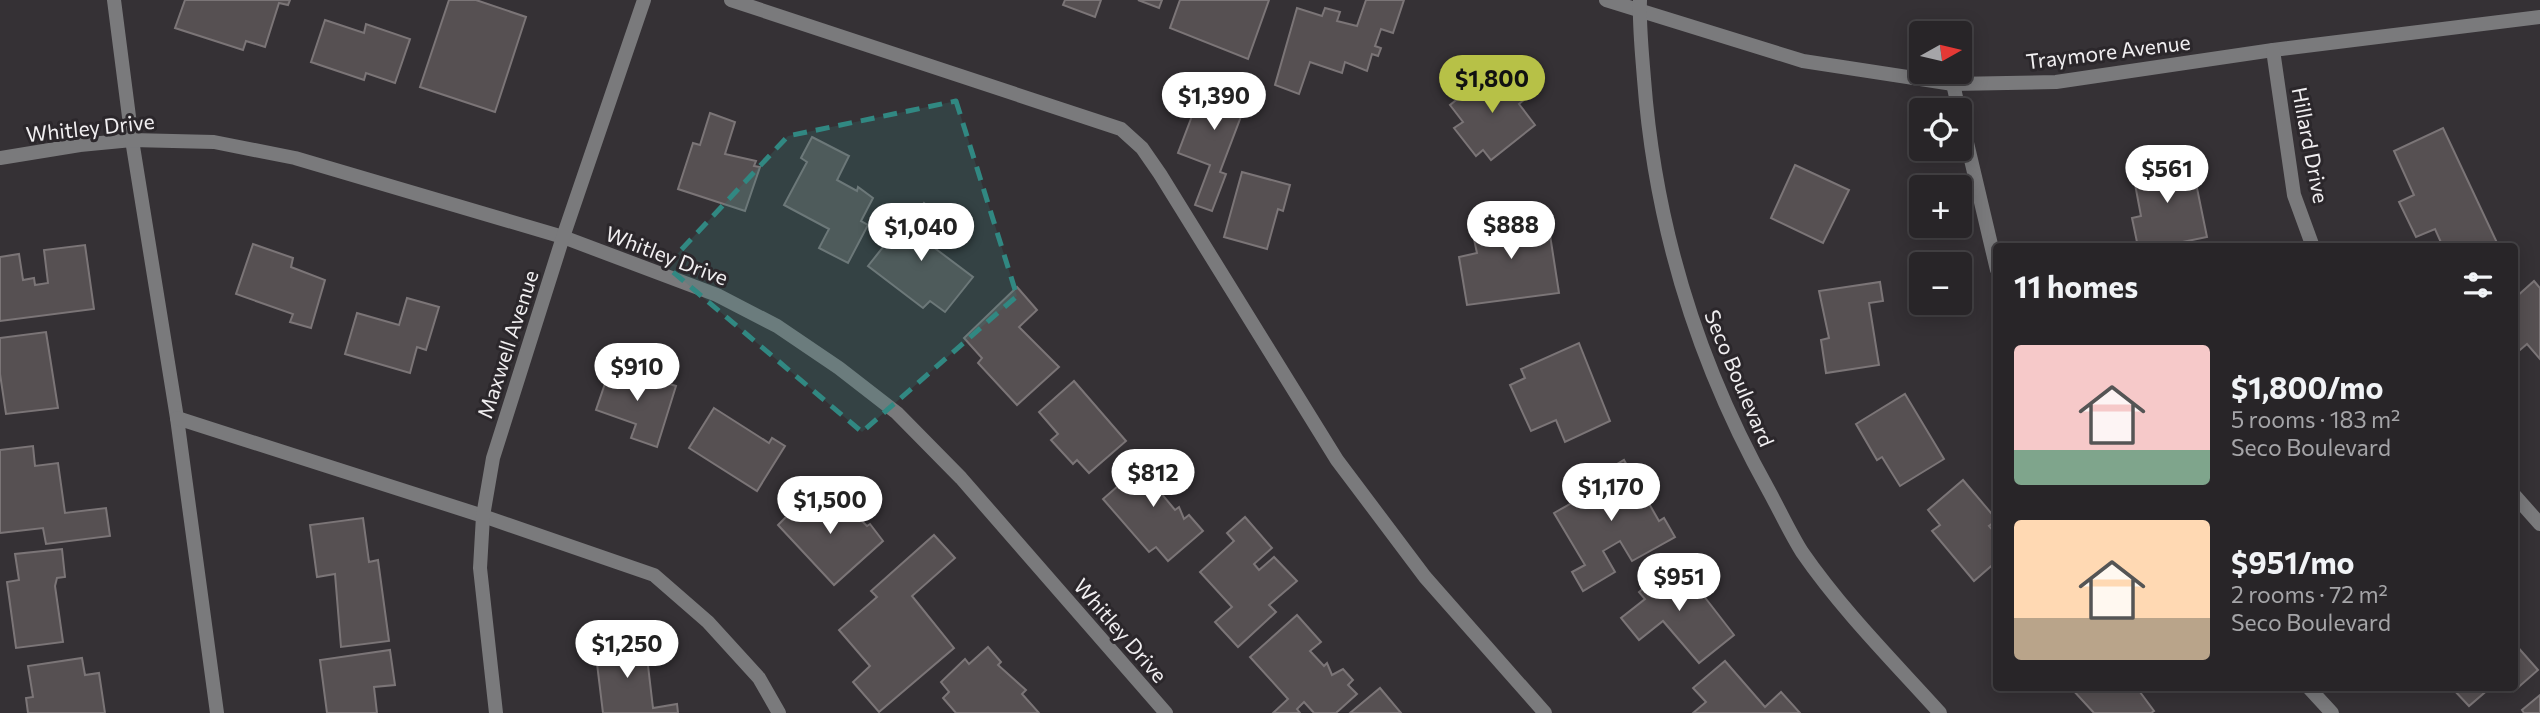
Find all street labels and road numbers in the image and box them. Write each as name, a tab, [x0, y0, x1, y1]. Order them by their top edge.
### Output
street label: Traymore Avenue	[2024, 29, 2192, 73]
street label: Hillard Drive	[2288, 85, 2334, 205]
street label: Whitley Drive	[24, 108, 156, 146]
street label: Whitley Drive	[602, 220, 732, 290]
street label: Maxwell Avenue	[471, 267, 543, 421]
street label: Seco Boulevard	[1700, 306, 1780, 450]
street label: Whitley Drive	[1069, 573, 1173, 687]

